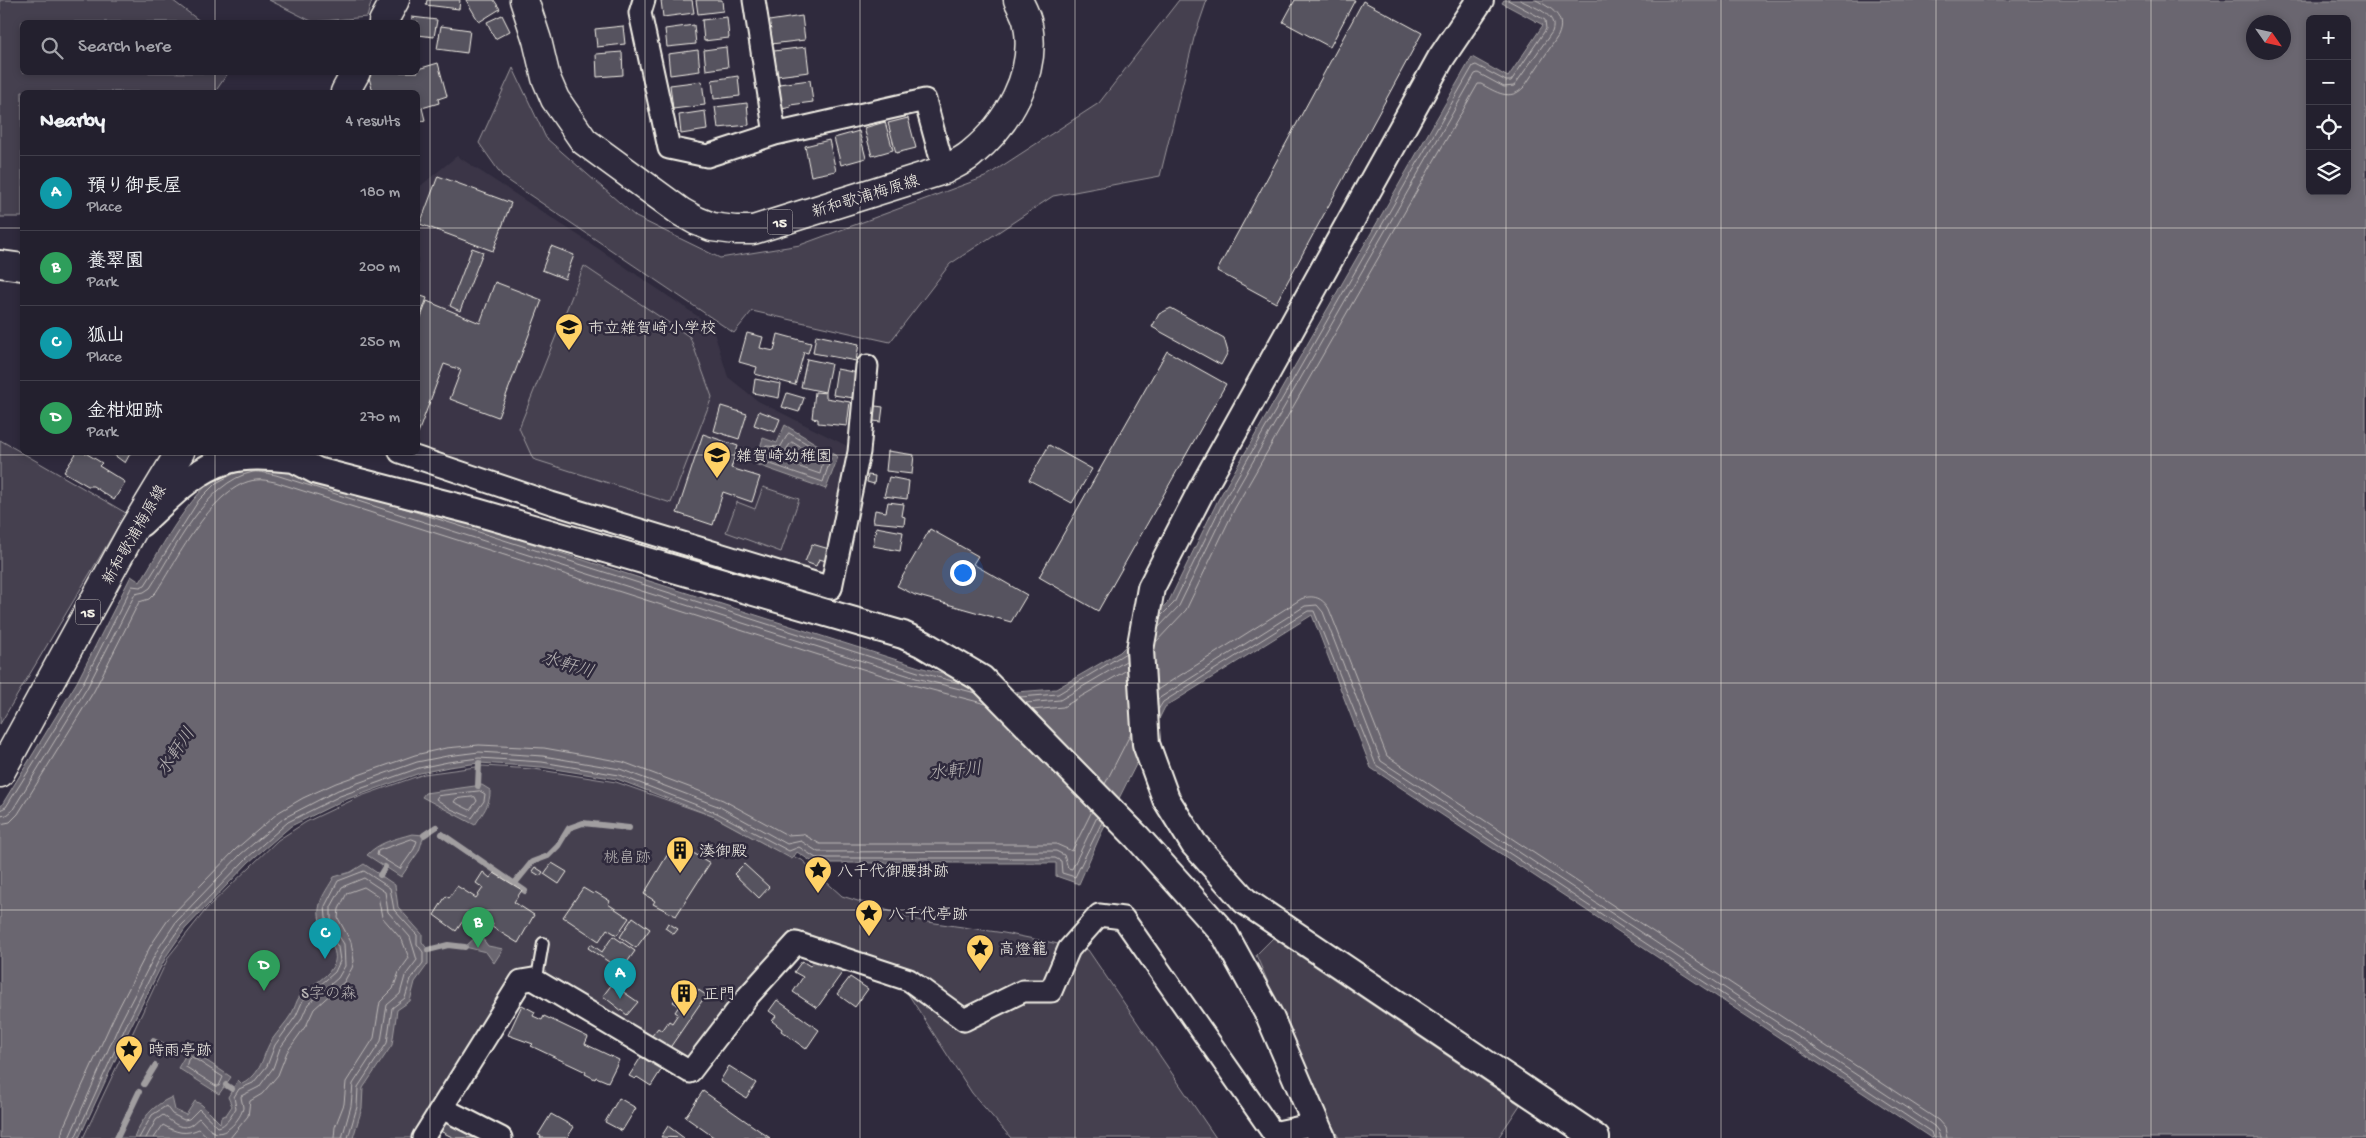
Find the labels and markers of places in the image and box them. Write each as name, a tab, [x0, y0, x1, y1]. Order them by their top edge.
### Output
school or university icon: 市立雑賀崎小学校	[554, 312, 584, 351]
place label: 市立雑賀崎小学校	[588, 320, 716, 340]
school or university icon: 雑賀崎幼稚園	[702, 440, 732, 479]
place label: 雑賀崎幼稚園	[736, 448, 832, 468]
building icon: 湊御殿	[665, 835, 695, 874]
place label: 湊御殿	[699, 843, 747, 863]
place icon: 八千代御腰掛跡	[803, 855, 833, 894]
place label: 八千代御腰掛跡	[837, 863, 949, 883]
place icon: 八千代亭跡	[854, 898, 884, 937]
place label: 八千代亭跡	[888, 905, 968, 926]
pin: B	[462, 907, 494, 948]
pin: C	[309, 918, 341, 959]
place icon: 高燈籠	[965, 933, 995, 972]
place label: 高燈籠	[999, 940, 1047, 961]
pin: D	[248, 950, 280, 991]
pin: A	[604, 958, 636, 999]
building icon: 正門	[669, 978, 699, 1017]
place label: 正門	[703, 986, 735, 1006]
place icon: 時雨亭跡	[114, 1034, 144, 1073]
place label: 時雨亭跡	[148, 1041, 212, 1062]

